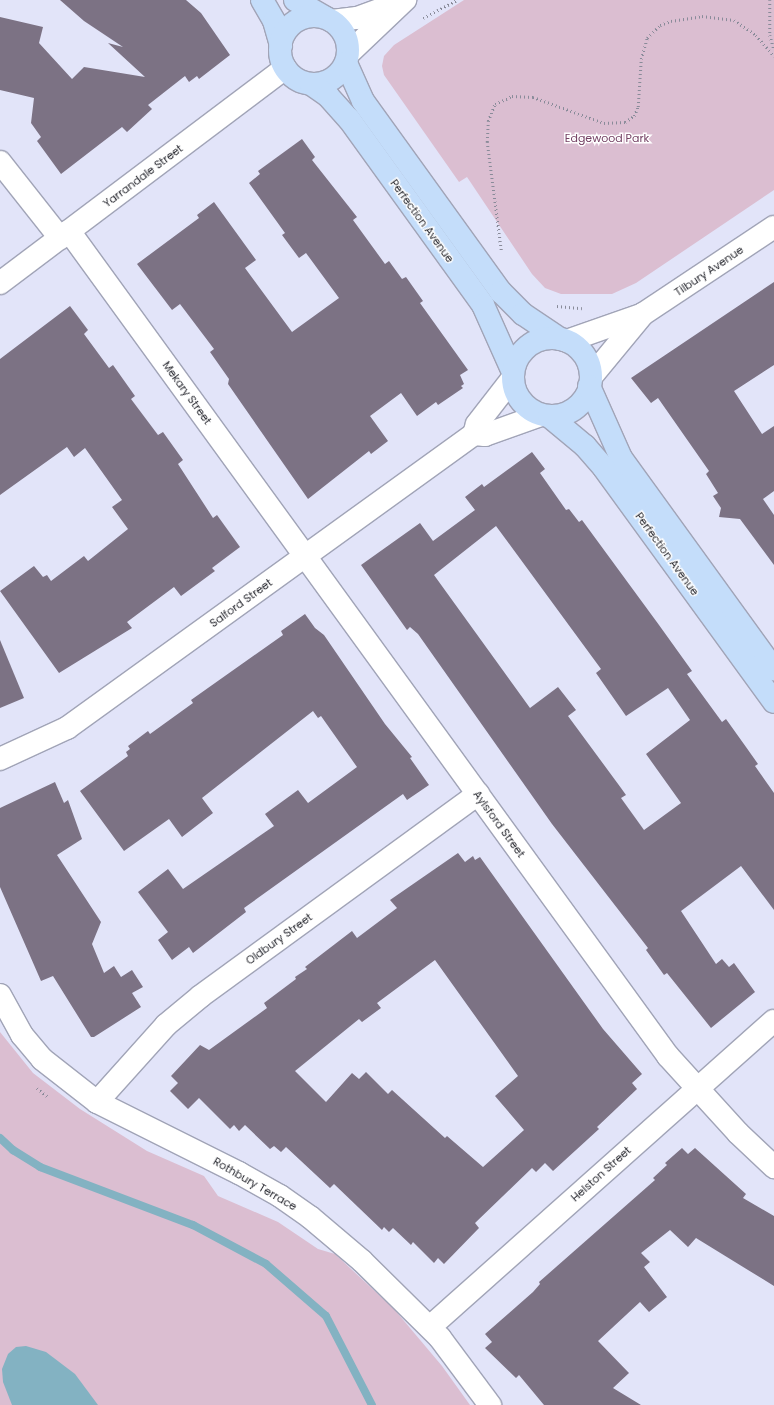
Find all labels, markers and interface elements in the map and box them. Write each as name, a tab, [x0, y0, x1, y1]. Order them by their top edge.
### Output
park label: Edgewood Park	[565, 131, 649, 145]
street label: Yarrandale Street	[101, 142, 185, 210]
street label: Perfection Avenue	[387, 177, 457, 265]
street label: Tilbury Avenue	[672, 243, 746, 299]
street label: Mekary Street	[160, 359, 214, 427]
street label: Perfection Avenue	[632, 510, 702, 598]
street label: Salford Street	[207, 576, 275, 630]
street label: Aylsford Street	[470, 788, 528, 860]
street label: Oldbury Street	[243, 911, 315, 967]
street label: Helston Street	[568, 1144, 634, 1204]
street label: Rothbury Terrace	[211, 1155, 299, 1213]

